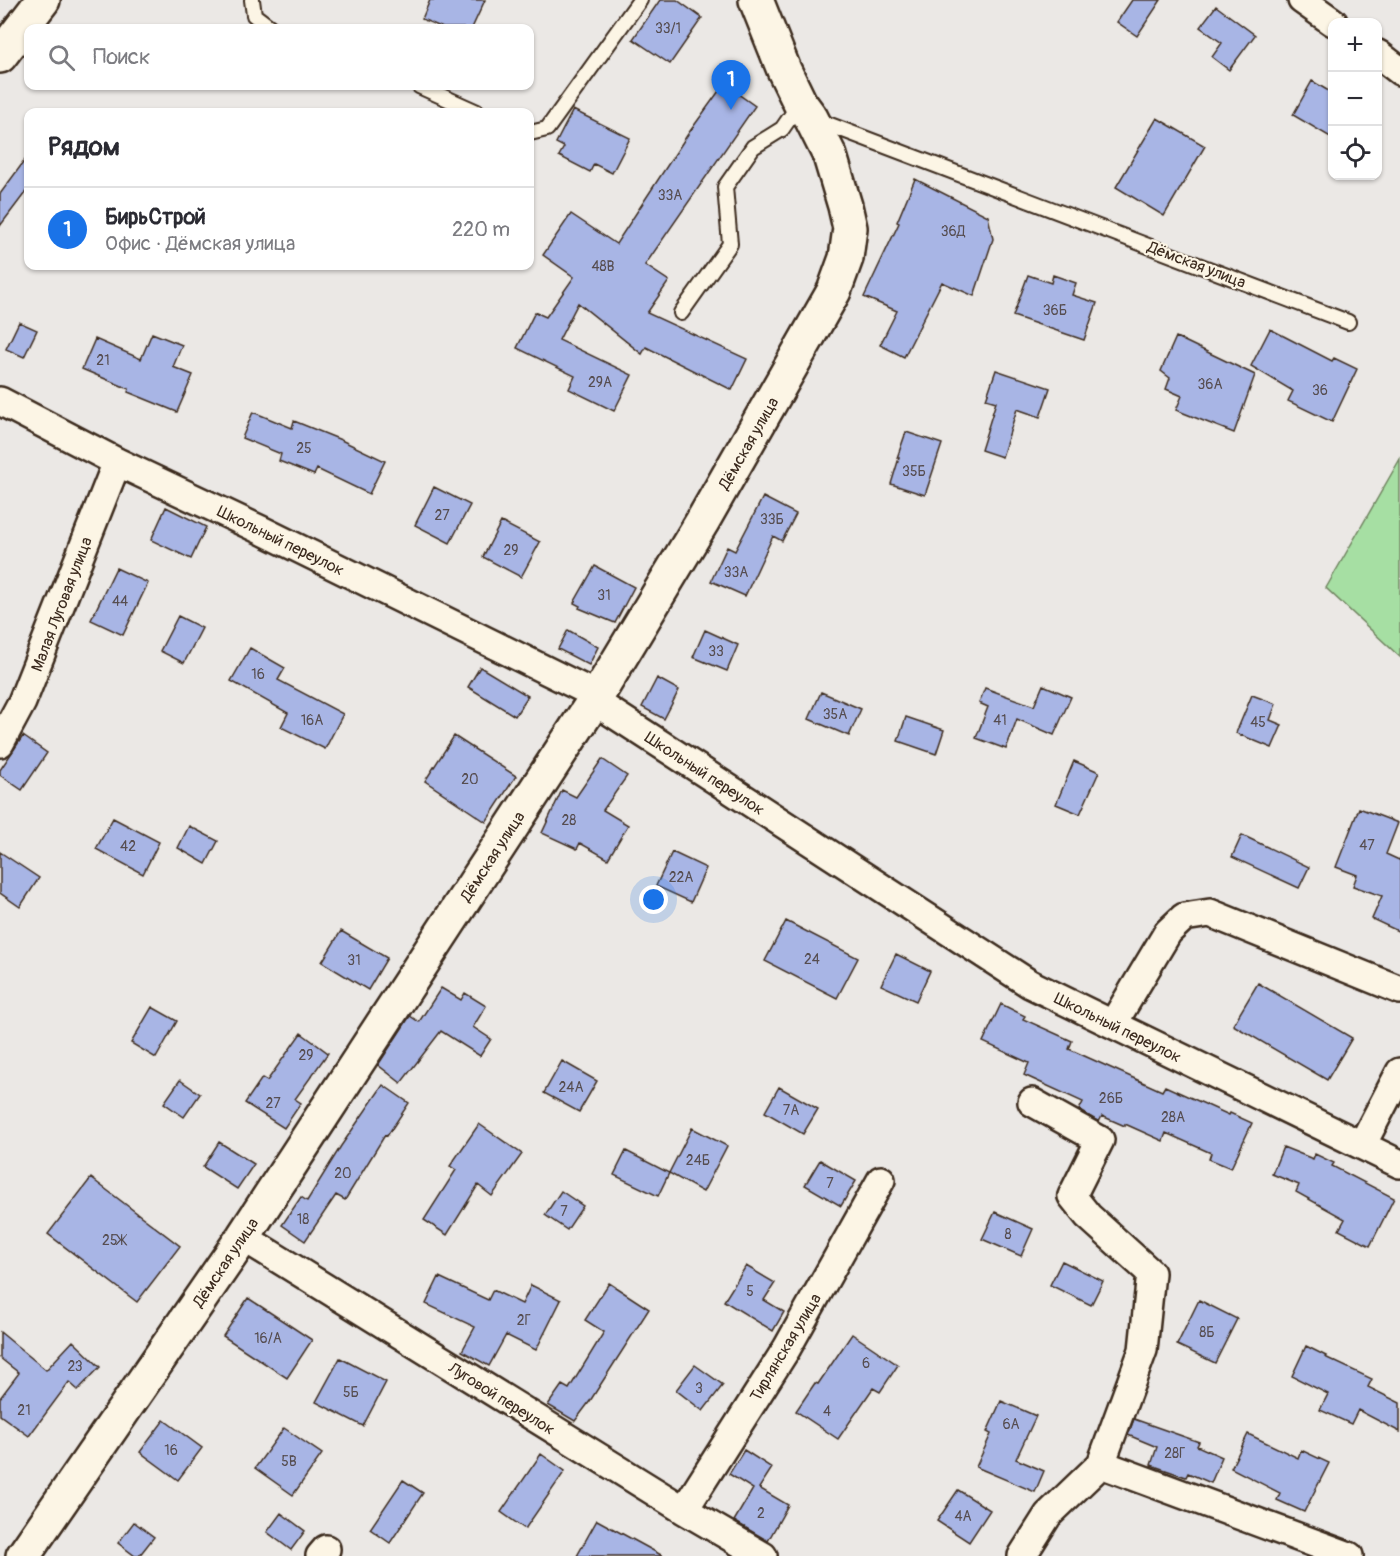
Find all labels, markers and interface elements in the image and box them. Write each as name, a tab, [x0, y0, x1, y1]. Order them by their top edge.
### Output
map controls	[1328, 18, 1382, 180]
button: +	[1328, 18, 1382, 72]
house number: 33/1	[655, 20, 681, 37]
search box	[24, 24, 534, 90]
icon: search	[45, 41, 78, 74]
text: Поиск	[93, 43, 150, 71]
pin: 1	[712, 60, 750, 110]
button: −	[1328, 72, 1382, 126]
button: locate	[1328, 126, 1382, 180]
text: Рядом	[48, 131, 120, 163]
house number: 33А	[658, 187, 682, 204]
text: БирьСтрой	[105, 203, 206, 231]
text: 1	[64, 217, 71, 242]
text: 220 m	[452, 217, 510, 242]
house number: 36Д	[941, 223, 966, 240]
text: Офис · Дёмская улица	[105, 231, 295, 256]
street label: Дёмская улица	[1144, 237, 1249, 293]
house number: 48В	[591, 258, 615, 275]
house number: 36Б	[1043, 302, 1067, 319]
house number: 21	[96, 352, 110, 369]
house number: 29А	[588, 374, 612, 391]
house number: 36А	[1197, 376, 1223, 393]
house number: 36	[1312, 382, 1328, 399]
street label: Дёмская улица	[714, 394, 783, 494]
house number: 25	[296, 440, 312, 457]
house number: 35Б	[902, 463, 926, 480]
street label: Школьный переулок	[214, 502, 347, 580]
house number: 27	[434, 507, 450, 524]
house number: 33Б	[760, 511, 784, 528]
street label: Малая Луговая улица	[27, 534, 97, 674]
house number: 29	[503, 542, 519, 559]
house number: 33А	[724, 564, 748, 581]
house number: 31	[597, 587, 611, 604]
house number: 44	[112, 593, 128, 610]
house number: 33	[708, 643, 724, 660]
house number: 16	[251, 666, 265, 683]
house number: 35А	[823, 706, 847, 723]
house number: 16А	[301, 712, 323, 729]
house number: 41	[993, 712, 1007, 729]
house number: 45	[1250, 714, 1266, 731]
street label: Школьный переулок	[641, 728, 768, 820]
house number: 20	[461, 771, 479, 788]
street label: Дёмская улица	[456, 808, 529, 906]
house number: 28	[562, 812, 576, 829]
house number: 47	[1359, 837, 1375, 854]
house number: 42	[120, 838, 136, 855]
house number: 22А	[669, 869, 693, 886]
your location	[639, 885, 668, 914]
house number: 24	[804, 951, 820, 968]
house number: 31	[347, 952, 361, 969]
street label: Школьный переулок	[1051, 989, 1184, 1067]
house number: 29	[298, 1047, 314, 1064]
house number: 24А	[558, 1079, 584, 1096]
house number: 26Б	[1099, 1090, 1123, 1107]
house number: 27	[265, 1095, 281, 1112]
house number: 7А	[783, 1102, 799, 1119]
house number: 28А	[1161, 1109, 1185, 1126]
house number: 24Б	[686, 1152, 710, 1169]
house number: 20	[334, 1165, 352, 1182]
house number: 7	[826, 1175, 834, 1192]
house number: 7	[560, 1203, 568, 1220]
house number: 18	[297, 1211, 309, 1228]
street label: Дёмская улица	[188, 1214, 263, 1312]
house number: 8	[1004, 1226, 1012, 1243]
house number: 25Ж	[102, 1232, 127, 1249]
house number: 5	[746, 1283, 754, 1300]
street label: Тирлянская улица	[746, 1290, 826, 1405]
house number: 2Г	[517, 1312, 531, 1329]
house number: 8Б	[1199, 1324, 1215, 1341]
house number: 16/А	[254, 1330, 282, 1347]
house number: 6	[862, 1355, 870, 1372]
house number: 23	[67, 1358, 83, 1375]
street label: Луговой переулок	[444, 1358, 558, 1440]
house number: 3	[695, 1380, 703, 1397]
house number: 5Б	[343, 1384, 359, 1401]
house number: 21	[17, 1402, 31, 1419]
house number: 4	[823, 1403, 831, 1420]
house number: 6А	[1002, 1416, 1020, 1433]
house number: 16	[164, 1442, 178, 1459]
house number: 28Г	[1164, 1445, 1186, 1462]
house number: 5В	[281, 1453, 297, 1470]
house number: 2	[757, 1505, 765, 1522]
house number: 4А	[954, 1508, 972, 1525]

